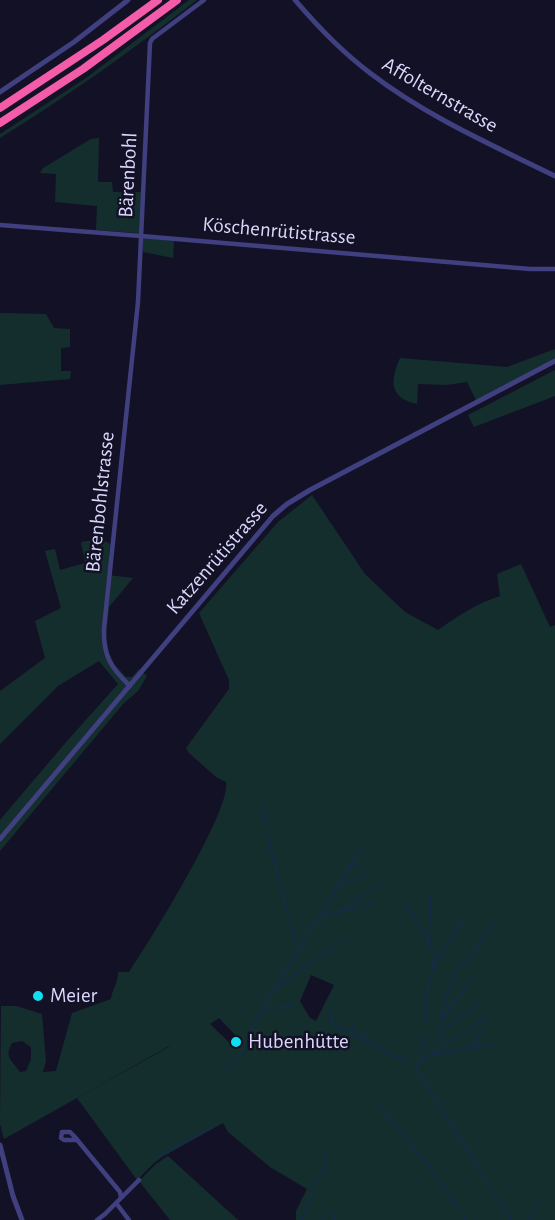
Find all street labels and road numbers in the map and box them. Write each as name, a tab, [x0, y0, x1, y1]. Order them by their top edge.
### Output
street label: Affolternstrasse	[378, 52, 502, 138]
street label: Bärenbohl	[113, 132, 143, 218]
street label: Köschenrütistrasse	[201, 212, 357, 250]
street label: Bärenbohlstrasse	[80, 430, 120, 574]
street label: Katzenrütistrasse	[161, 496, 273, 620]

